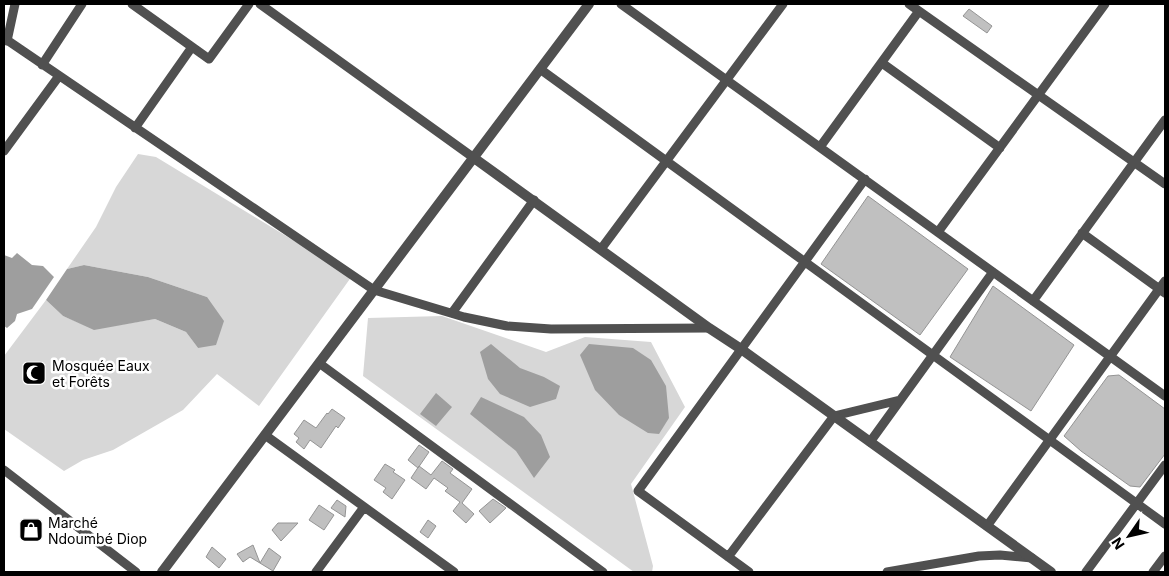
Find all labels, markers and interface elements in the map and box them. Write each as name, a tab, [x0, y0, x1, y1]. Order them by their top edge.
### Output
place label: Mosquée Eaux et Forêts	[52, 357, 150, 390]
mosque icon: Mosquée Eaux et Forêts	[21, 360, 47, 386]
north arrow	[1104, 511, 1154, 561]
place label: Marché Ndoumbé Diop	[48, 514, 147, 547]
shop icon: Marché Ndoumbé Diop	[18, 517, 44, 543]
text: N	[1108, 534, 1128, 553]

